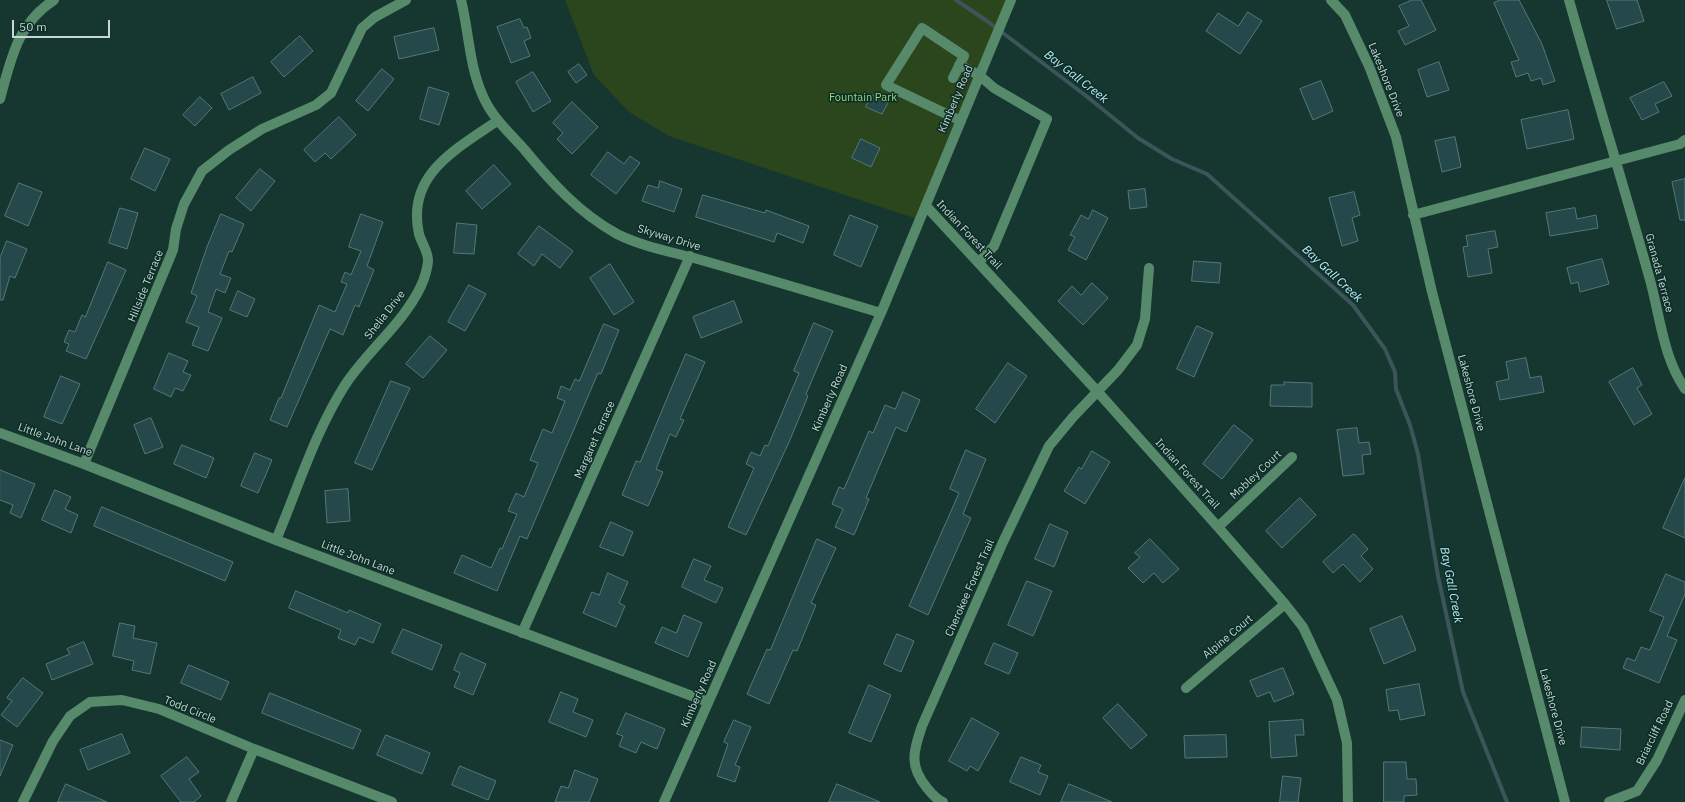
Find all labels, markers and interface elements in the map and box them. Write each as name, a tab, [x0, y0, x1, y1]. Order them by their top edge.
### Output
scale bar	[14, 12, 112, 38]
text: 50 m	[19, 19, 47, 34]
street label: Lakeshore Drive	[1365, 41, 1407, 119]
water label: Bay Gall Creek	[1041, 48, 1111, 106]
street label: Kimberly Road	[936, 63, 976, 135]
park label: Fountain Park	[829, 91, 897, 105]
street label: Indian Forest Trail	[934, 198, 1004, 272]
street label: Skyway Drive	[636, 222, 702, 254]
street label: Granada Terrace	[1642, 232, 1676, 314]
water label: Bay Gall Creek	[1299, 242, 1365, 306]
street label: Hillside Terrace	[126, 248, 166, 324]
street label: Shelia Drive	[362, 288, 408, 342]
street label: Lakeshore Drive	[1454, 353, 1488, 433]
street label: Kimberly Road	[809, 362, 851, 434]
street label: Margaret Terrace	[572, 399, 618, 481]
street label: Little John Lane	[16, 420, 94, 460]
street label: Indian Forest Trail	[1152, 436, 1222, 512]
street label: Mobley Court	[1227, 448, 1285, 502]
street label: Cherokee Forest Trail	[943, 537, 997, 639]
street label: Little John Lane	[319, 538, 397, 578]
water label: Bay Gall Creek	[1437, 546, 1465, 624]
street label: Alpine Court	[1200, 612, 1256, 662]
street label: Kimberly Road	[678, 658, 720, 730]
street label: Lakeshore Drive	[1536, 667, 1570, 747]
street label: Todd Circle	[162, 694, 218, 726]
street label: Briarcliff Road	[1634, 699, 1676, 767]

